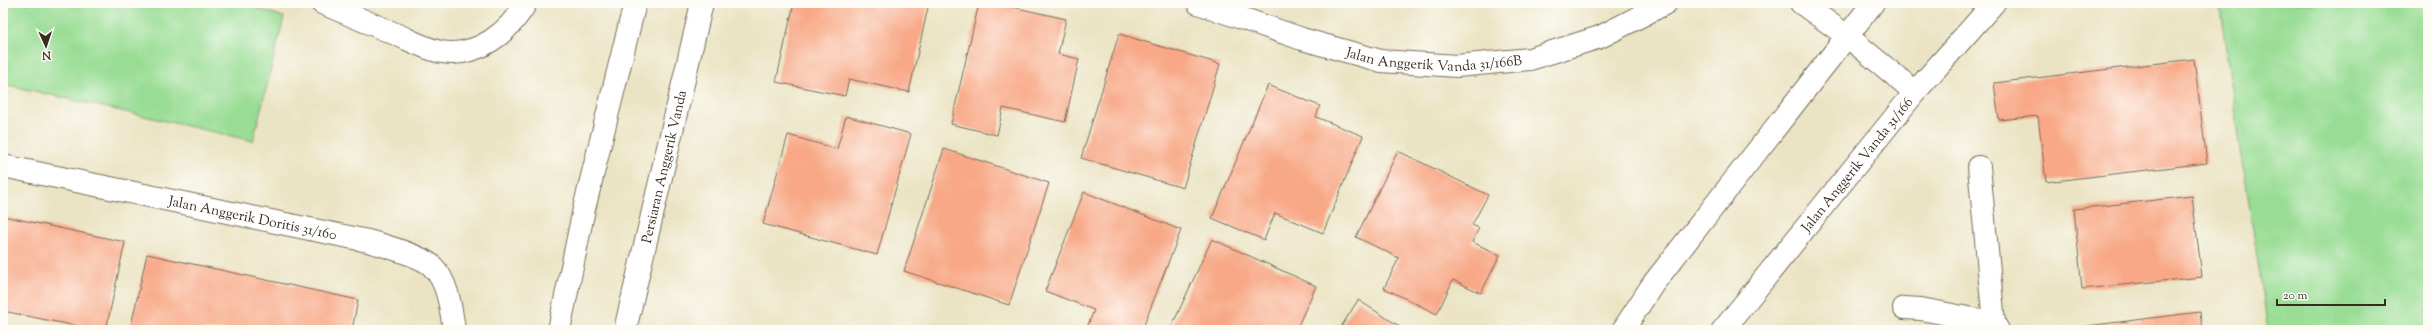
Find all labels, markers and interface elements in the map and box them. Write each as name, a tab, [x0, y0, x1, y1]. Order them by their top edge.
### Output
north arrow	[26, 26, 66, 66]
street label: Jalan Anggerik Vanda 31/166B	[1343, 43, 1523, 78]
text: N	[41, 47, 52, 63]
street label: Persiaran Anggerik Vanda	[638, 88, 693, 246]
street label: Jalan Anggerik Vanda 31/166	[1797, 94, 1919, 238]
street label: Jalan Anggerik Doritis 31/160	[166, 192, 338, 246]
scale bar	[2277, 281, 2385, 307]
text: 20 m	[2283, 287, 2308, 305]

